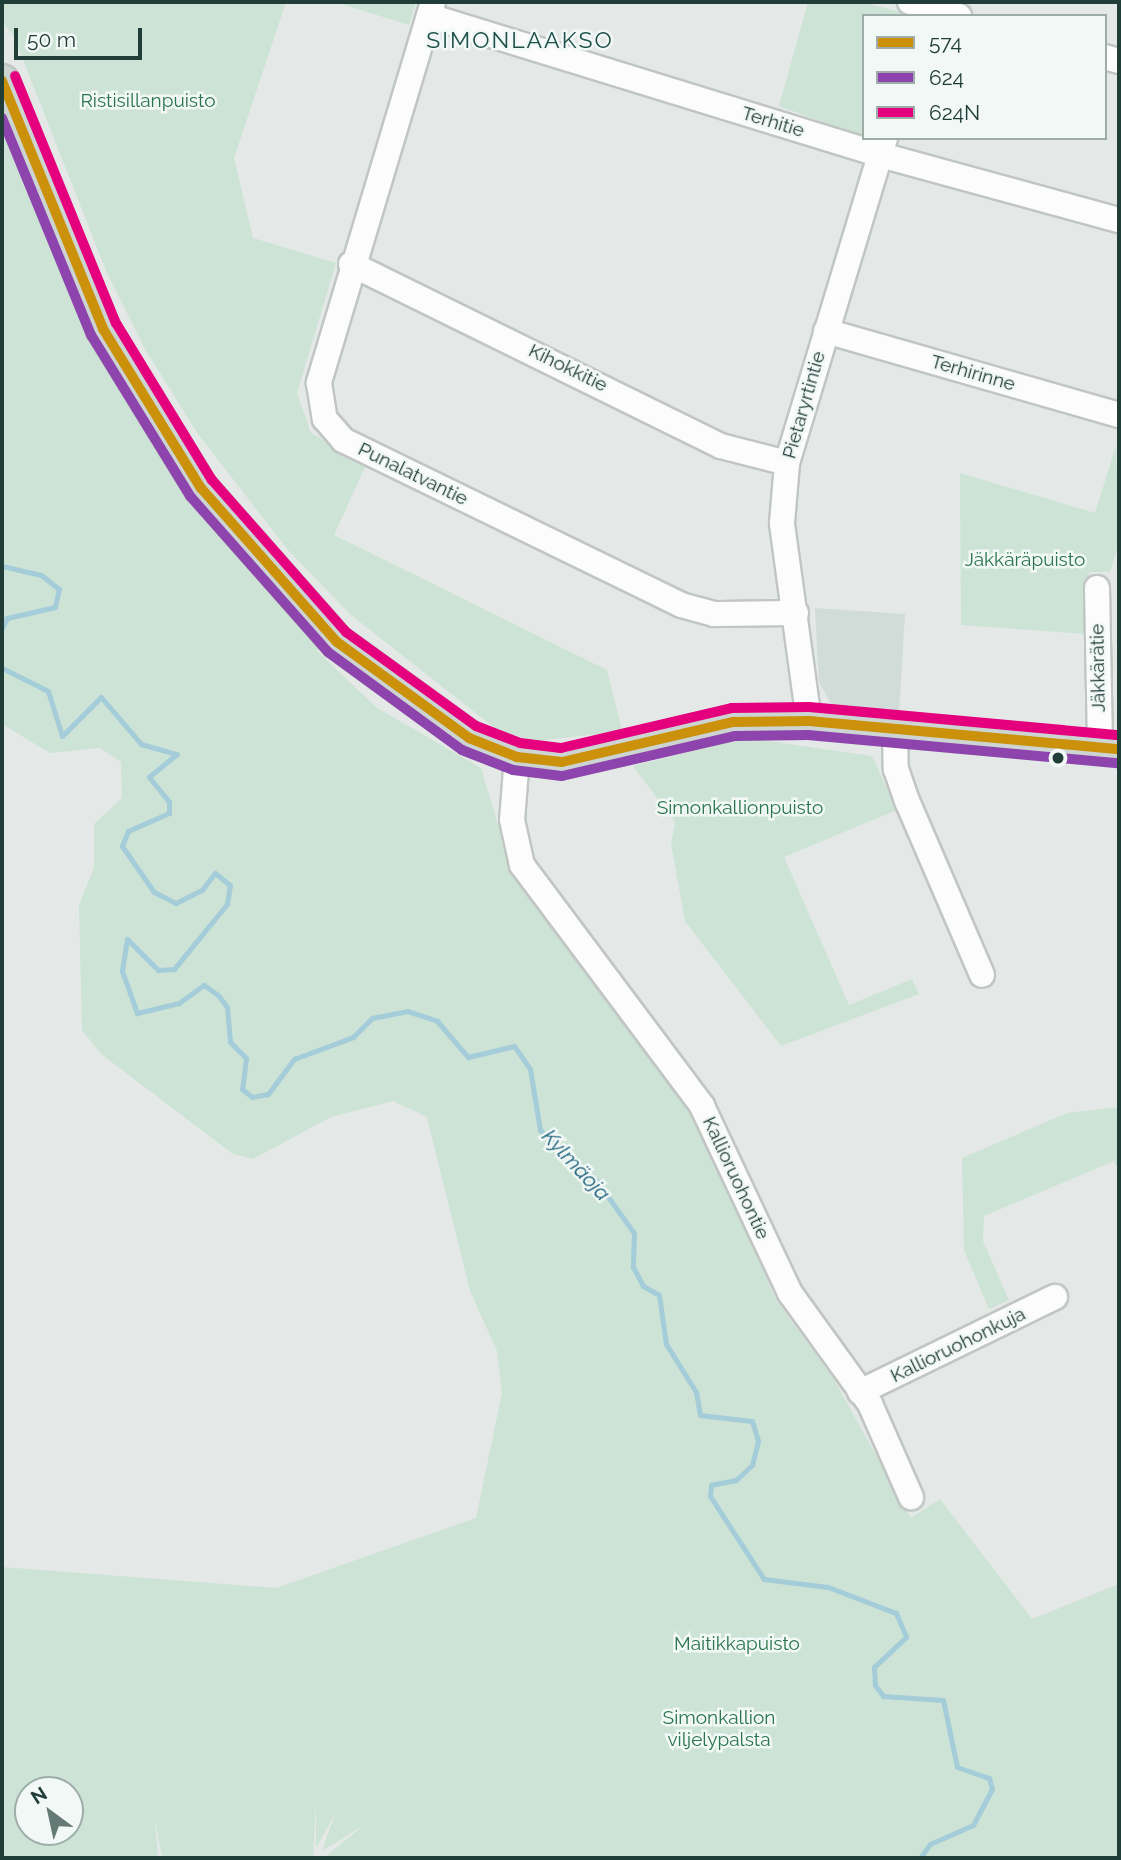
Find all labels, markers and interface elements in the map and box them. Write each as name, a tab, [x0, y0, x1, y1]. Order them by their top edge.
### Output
scale bar	[18, 14, 145, 58]
legend	[862, 14, 1107, 140]
district label: SIMONLAAKSO	[428, 26, 612, 54]
text: 50 m	[27, 27, 76, 52]
text: 574	[929, 30, 962, 55]
text: 624	[929, 65, 964, 90]
park label: Ristisillanpuisto	[80, 90, 216, 112]
text: 624N	[929, 100, 980, 125]
street label: Terhitie	[739, 102, 807, 142]
street label: Kihokkitie	[525, 339, 611, 397]
street label: Pietaryrtintie	[778, 349, 830, 461]
street label: Terhirinne	[928, 350, 1018, 396]
street label: Punalatvantie	[354, 438, 472, 510]
park label: Jäkkäräpuisto	[965, 549, 1085, 571]
street label: Jäkkärätie	[1086, 624, 1110, 712]
unlabelled marker	[1051, 751, 1065, 765]
park label: Simonkallionpuisto	[657, 797, 823, 819]
street label: Kallioruohontie	[698, 1113, 774, 1243]
water label: Kylmäoja	[537, 1124, 615, 1206]
street label: Kallioruohonkuja	[887, 1303, 1029, 1387]
park label: Maitikkapuisto	[674, 1633, 800, 1655]
park label: Simonkallion viljelypalsta	[663, 1707, 775, 1751]
north arrow	[14, 1776, 84, 1846]
text: N	[27, 1782, 51, 1808]

